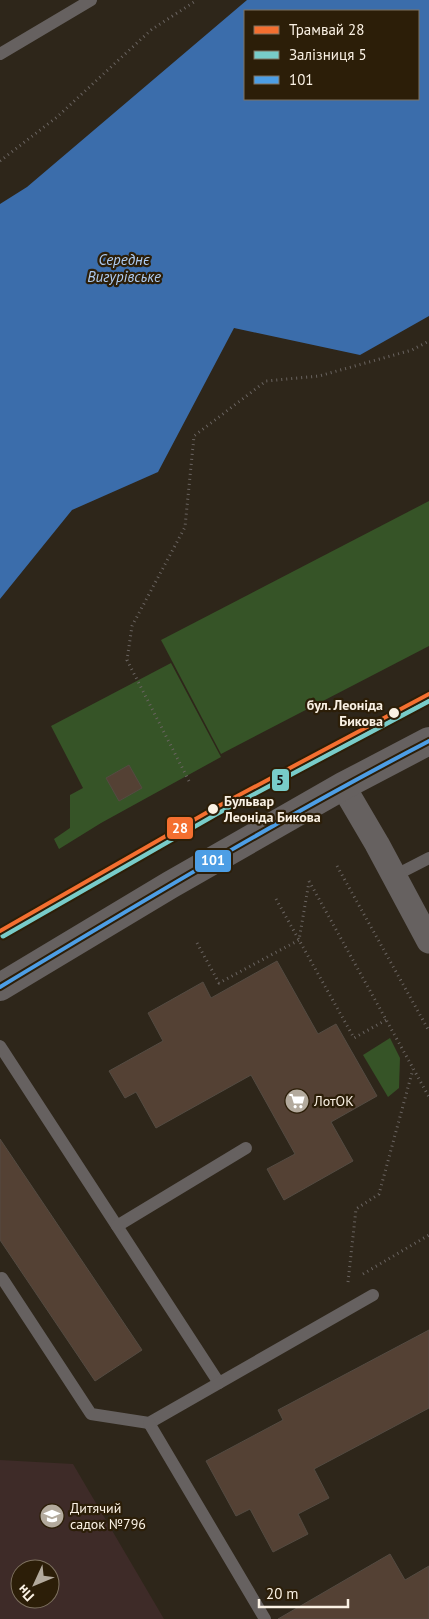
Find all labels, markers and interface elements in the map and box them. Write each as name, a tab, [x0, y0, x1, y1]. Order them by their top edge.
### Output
legend	[244, 10, 419, 100]
text: Трамвай 28	[289, 20, 364, 39]
text: Залізниця 5	[289, 45, 367, 64]
text: 101	[289, 70, 314, 89]
water label: Середнє Вигурівське	[87, 250, 161, 286]
place label: бул. Леоніда Бикова	[307, 696, 383, 730]
marker: бул. Леоніда Бикова	[387, 706, 401, 720]
line badge: 5	[271, 768, 290, 792]
text: 5	[276, 771, 284, 789]
place label: Бульвар Леоніда Бикова	[223, 792, 321, 826]
marker: Бульвар Леоніда Бикова	[206, 802, 220, 816]
line badge: 28	[166, 816, 194, 840]
text: 28	[172, 819, 188, 837]
line badge: 101	[194, 849, 232, 873]
text: 101	[201, 851, 225, 869]
supermarket icon: ЛотОК	[284, 1088, 310, 1114]
place label: ЛотОК	[313, 1092, 354, 1110]
place label: Дитячий садок №796	[70, 1499, 146, 1533]
school or university icon: Дитячий садок №796	[39, 1503, 65, 1529]
north arrow	[10, 1559, 60, 1609]
scale bar	[259, 1576, 348, 1608]
text: Пн	[13, 1581, 38, 1605]
text: 20 m	[266, 1584, 299, 1603]

